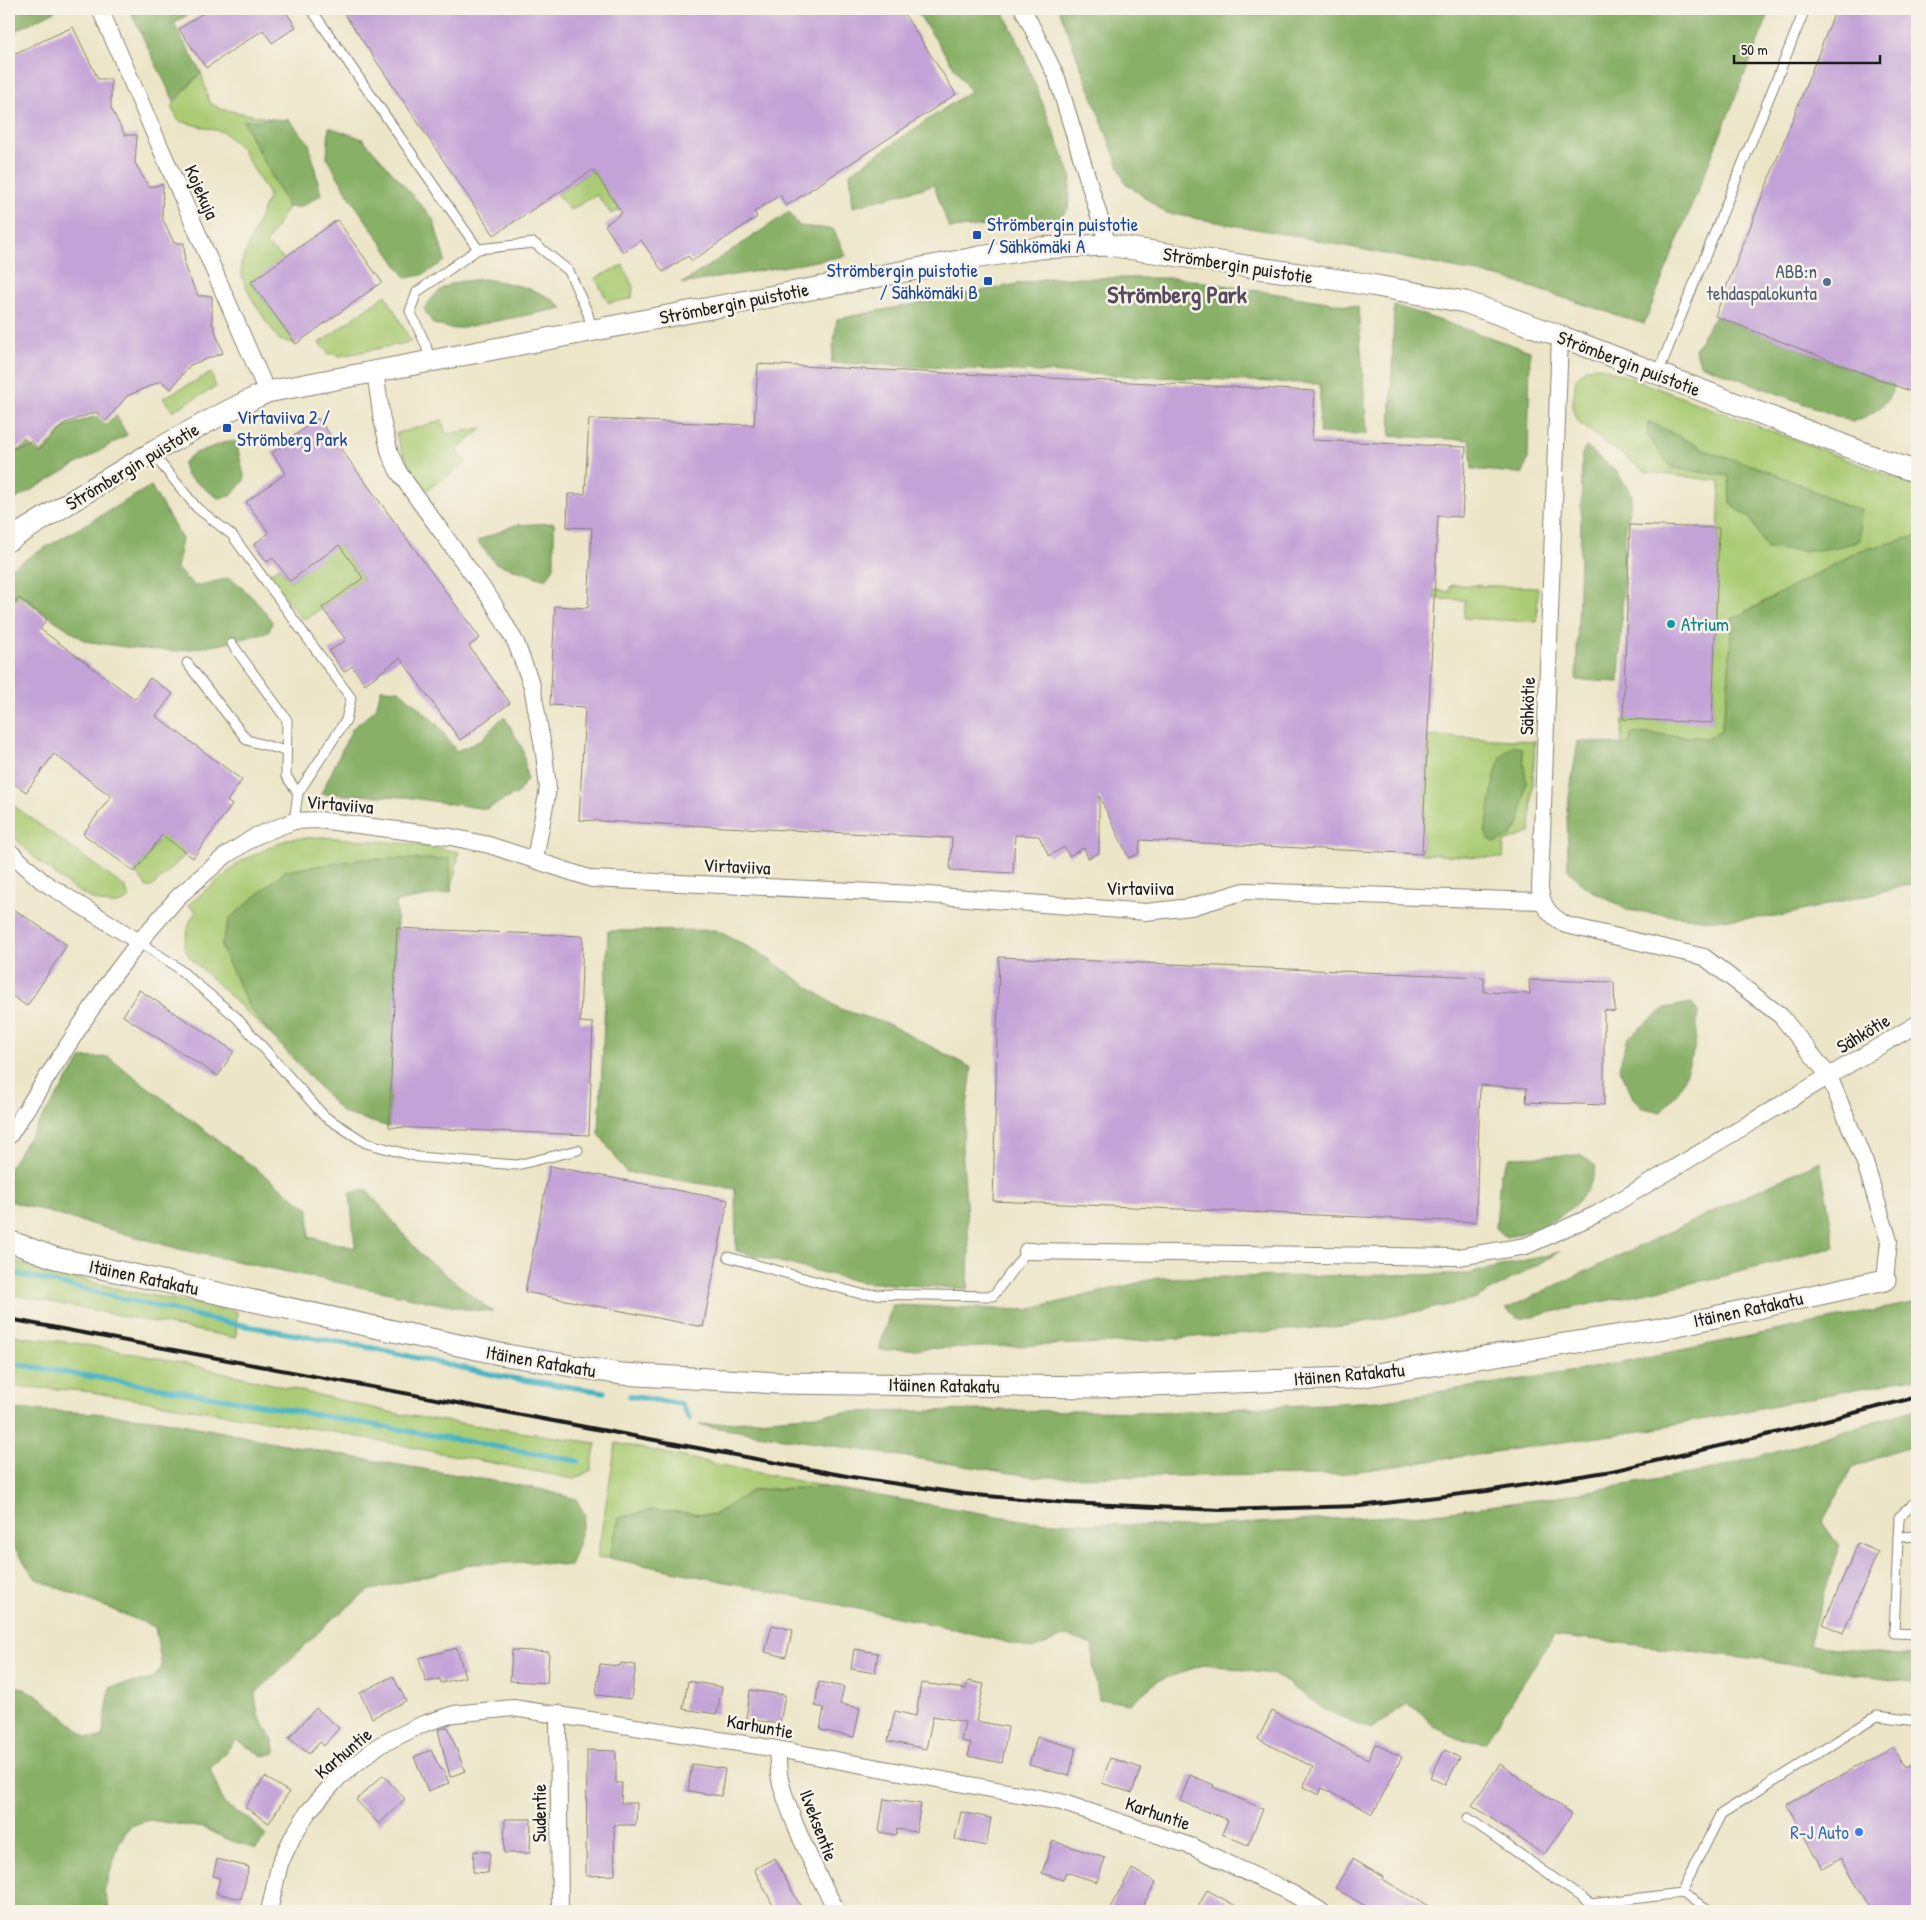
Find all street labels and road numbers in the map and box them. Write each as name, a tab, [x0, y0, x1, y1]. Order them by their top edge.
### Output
street label: Kojekuja	[179, 161, 226, 224]
street label: Strömbergin puistotie	[1161, 240, 1315, 290]
street label: Strömbergin puistotie	[657, 276, 811, 330]
street label: Strömbergin puistotie	[1554, 324, 1705, 402]
street label: Strömbergin puistotie	[60, 416, 204, 516]
street label: Sähkötie	[1513, 676, 1541, 735]
street label: Virtaviiva	[305, 788, 375, 820]
street label: Virtaviiva	[703, 851, 772, 881]
street label: Virtaviiva	[1106, 875, 1174, 901]
street label: Sähkötie	[1831, 1007, 1895, 1059]
street label: Itäinen Ratakatu	[87, 1253, 202, 1301]
street label: Itäinen Ratakatu	[1691, 1285, 1806, 1333]
street label: Itäinen Ratakatu	[484, 1339, 598, 1384]
street label: Itäinen Ratakatu	[1292, 1356, 1406, 1392]
street label: Itäinen Ratakatu	[888, 1371, 1000, 1399]
street label: Karhuntie	[725, 1707, 796, 1745]
street label: Karhuntie	[309, 1721, 377, 1785]
street label: Sudentie	[526, 1783, 552, 1842]
street label: Ilveksentie	[794, 1786, 845, 1865]
street label: Karhuntie	[1122, 1790, 1194, 1836]

